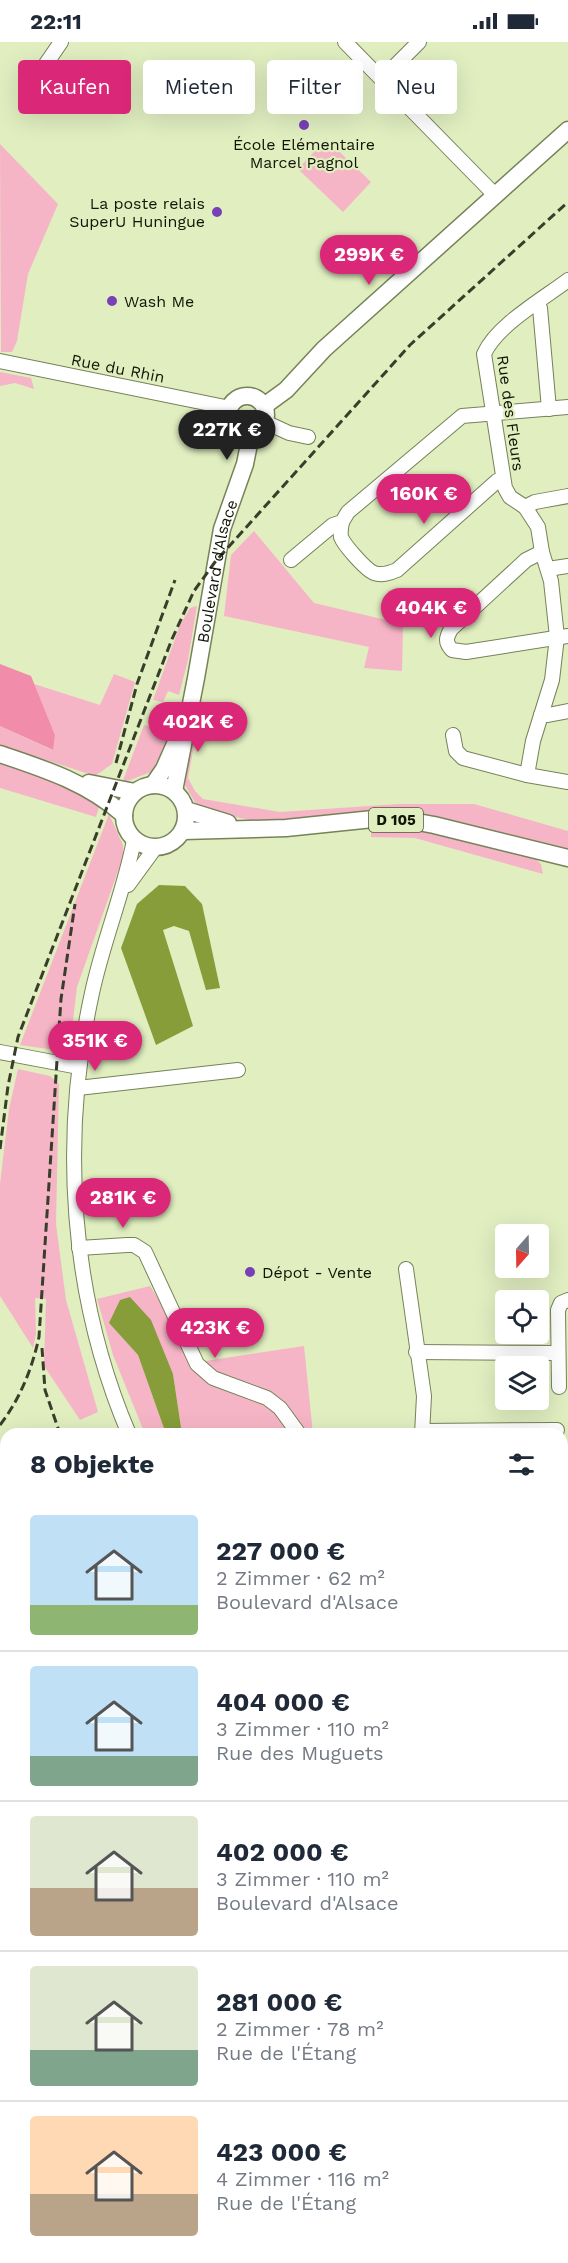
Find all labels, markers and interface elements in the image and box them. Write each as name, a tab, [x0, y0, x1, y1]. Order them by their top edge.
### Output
text: 22:11	[30, 9, 82, 34]
chip: Kaufen	[18, 60, 131, 114]
chip: Mieten	[143, 60, 255, 114]
chip: Filter	[267, 60, 363, 114]
chip: Neu	[375, 60, 457, 114]
marker: École Elémentaire Marcel Pagnol	[297, 118, 311, 132]
place label: École Elémentaire Marcel Pagnol	[233, 135, 375, 172]
place label: La poste relais SuperU Huningue	[69, 194, 205, 231]
marker: La poste relais SuperU Huningue	[210, 205, 224, 219]
pin: 299K €	[320, 235, 418, 286]
text: 299K €	[334, 242, 404, 266]
place label: Wash Me	[124, 292, 194, 311]
marker: Wash Me	[105, 294, 119, 308]
street label: Rue du Rhin	[69, 350, 166, 387]
street label: Rue des Fleurs	[493, 354, 528, 472]
pin: 227K €	[178, 410, 276, 461]
text: 227K €	[192, 417, 262, 441]
pin: 160K €	[375, 474, 473, 525]
text: 160K €	[390, 481, 458, 505]
street label: Boulevard d'Alsace	[193, 497, 242, 644]
pin: 404K €	[382, 588, 480, 639]
text: 404K €	[395, 595, 467, 619]
pin: 402K €	[149, 702, 247, 753]
text: 402K €	[162, 709, 234, 733]
road number: D 105	[369, 808, 423, 832]
pin: 351K €	[46, 1021, 144, 1072]
text: 351K €	[62, 1028, 128, 1052]
pin: 281K €	[74, 1178, 172, 1229]
text: 281K €	[90, 1185, 156, 1209]
north arrow	[495, 1224, 549, 1278]
map controls	[495, 1224, 549, 1410]
place label: Dépot - Vente	[262, 1263, 372, 1282]
marker: Dépot - Vente	[243, 1265, 257, 1279]
button: locate	[495, 1290, 549, 1344]
pin: 423K €	[166, 1308, 264, 1359]
text: 423K €	[180, 1315, 250, 1339]
button: layers	[495, 1356, 549, 1410]
icon: filters	[505, 1448, 538, 1481]
text: 8 Objekte	[30, 1449, 154, 1479]
text: 227 000 €	[216, 1536, 345, 1566]
icon: home	[78, 1539, 150, 1611]
text: 2 Zimmer · 62 m²	[216, 1566, 385, 1590]
text: Boulevard d'Alsace	[216, 1590, 399, 1614]
text: 404 000 €	[216, 1687, 350, 1717]
icon: home	[78, 1690, 150, 1762]
text: 3 Zimmer · 110 m²	[216, 1717, 389, 1741]
text: Rue des Muguets	[216, 1741, 384, 1765]
text: 402 000 €	[216, 1837, 348, 1867]
icon: home	[78, 1840, 150, 1912]
text: 3 Zimmer · 110 m²	[216, 1867, 389, 1891]
text: Boulevard d'Alsace	[216, 1891, 399, 1915]
text: 281 000 €	[216, 1987, 342, 2017]
icon: home	[78, 1990, 150, 2062]
text: 2 Zimmer · 78 m²	[216, 2017, 383, 2041]
text: Rue de l'Étang	[216, 2041, 356, 2065]
text: 423 000 €	[216, 2137, 347, 2167]
icon: home	[78, 2140, 150, 2212]
text: 4 Zimmer · 116 m²	[216, 2167, 389, 2191]
text: Rue de l'Étang	[216, 2191, 356, 2215]

